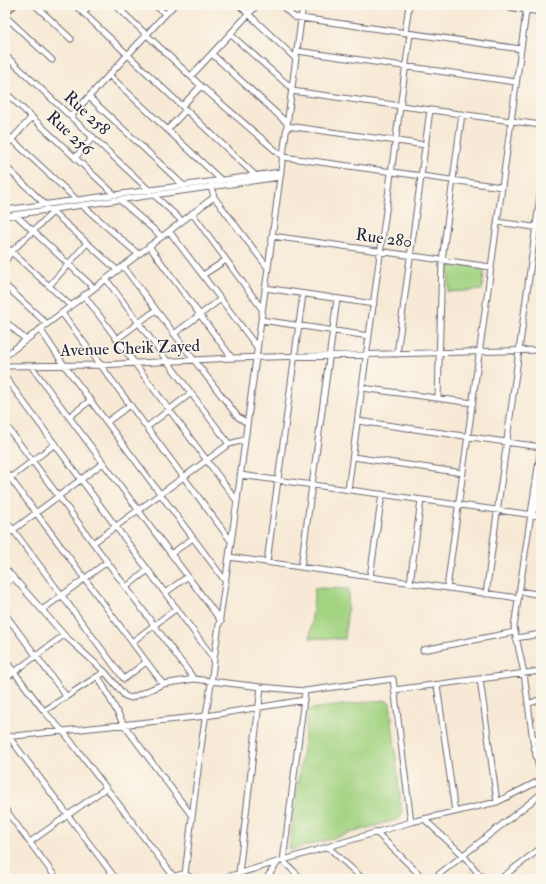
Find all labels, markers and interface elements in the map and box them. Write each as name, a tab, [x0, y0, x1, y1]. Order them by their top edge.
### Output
street label: Rue 258	[60, 86, 114, 140]
street label: Rue 256	[42, 106, 99, 161]
street label: Rue 280	[354, 224, 414, 252]
street label: Avenue Cheik Zayed	[59, 335, 201, 362]

